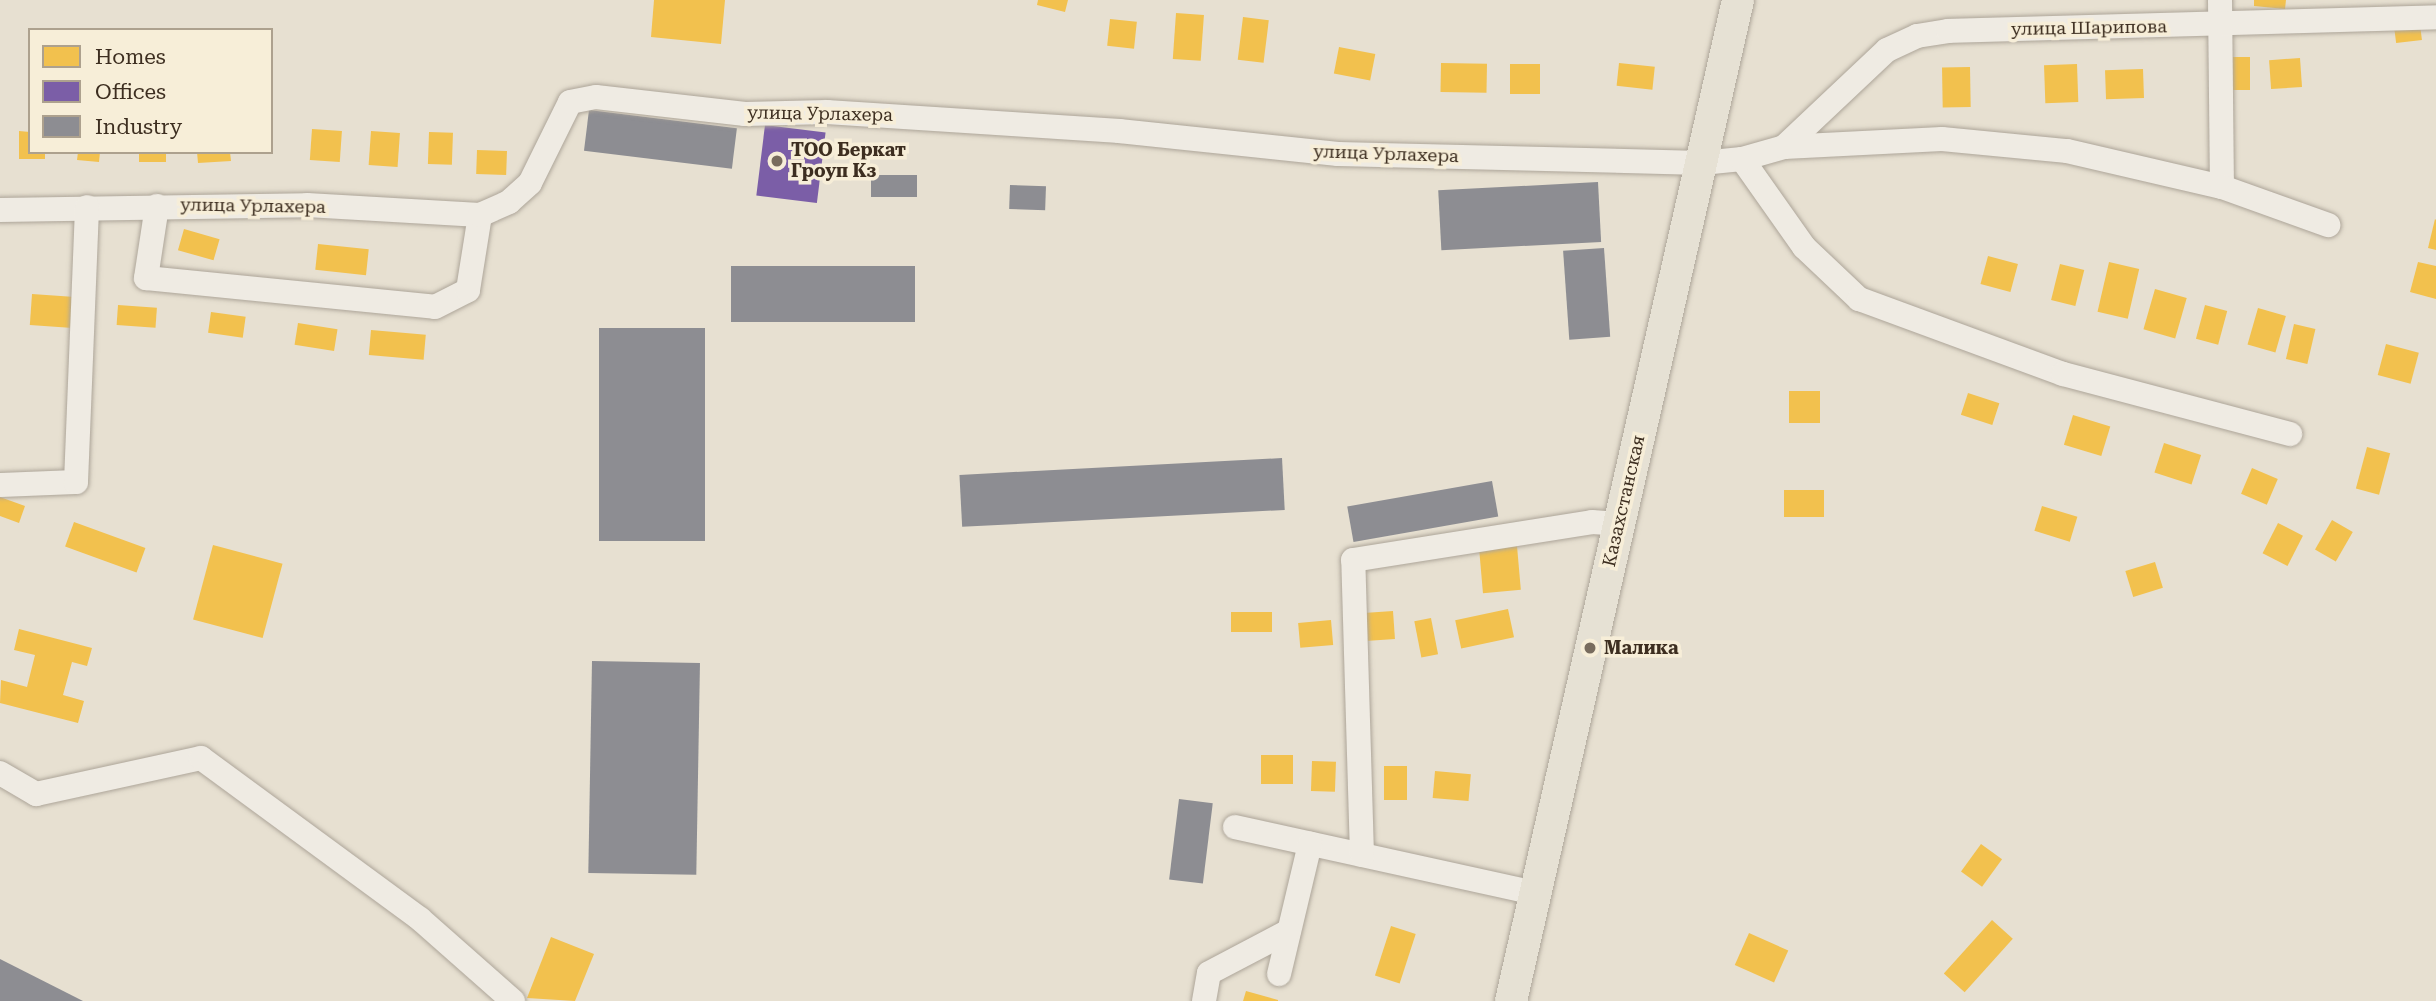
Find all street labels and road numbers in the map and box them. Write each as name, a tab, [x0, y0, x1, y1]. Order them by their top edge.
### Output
street label: улица Шарипова	[2011, 16, 2167, 40]
street label: улица Урлахера	[747, 102, 893, 126]
street label: улица Урлахера	[1313, 141, 1459, 167]
street label: улица Урлахера	[180, 194, 326, 218]
street label: Казахстанская	[1598, 433, 1650, 569]

